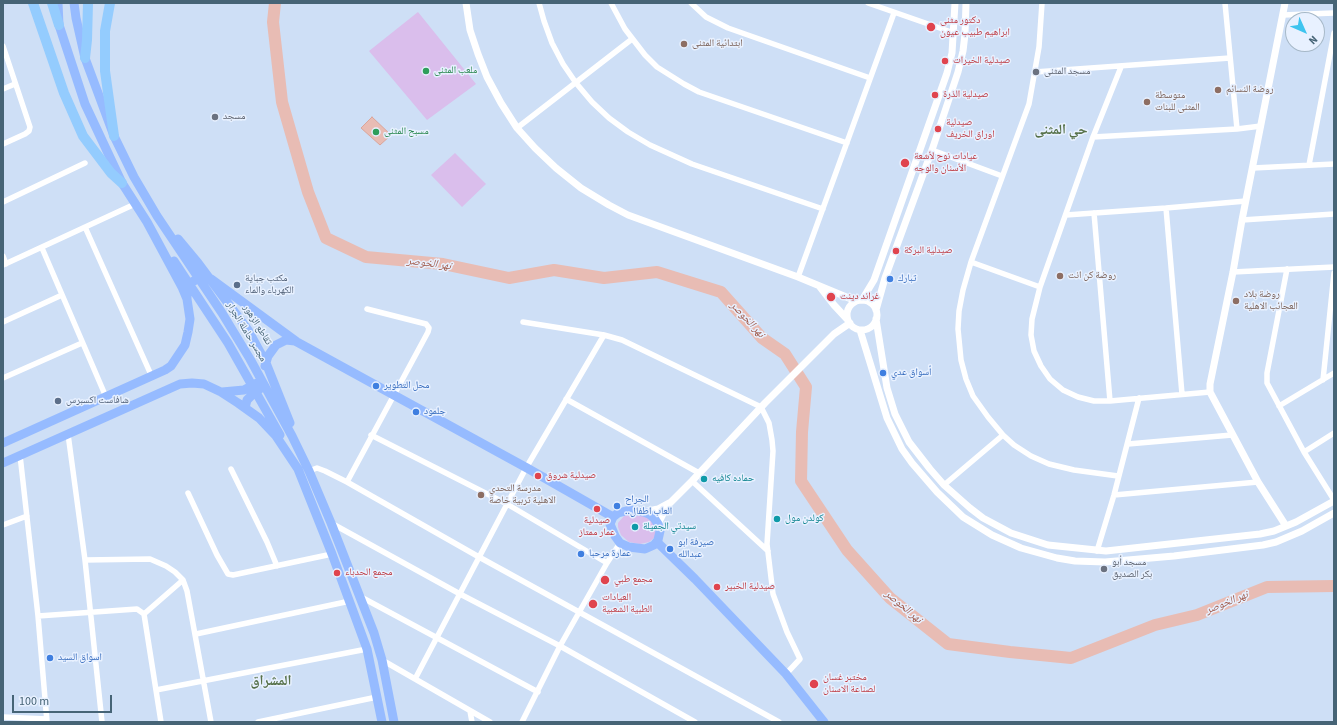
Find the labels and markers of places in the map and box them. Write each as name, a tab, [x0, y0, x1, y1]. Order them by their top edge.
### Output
place label: دكتور مثنى ابراهيم طبيب عيون	[940, 15, 1010, 38]
marker: دكتور مثنى ابراهيم طبيب عيون	[925, 21, 937, 33]
place label: ابتدائية المثنى	[692, 38, 743, 50]
marker: ابتدائية المثنى	[679, 39, 689, 49]
place label: صيدلية الخيرات	[953, 55, 1010, 67]
marker: صيدلية الخيرات	[940, 56, 950, 66]
place label: ملعب المثنى	[434, 65, 477, 77]
marker: ملعب المثنى	[421, 66, 431, 76]
place label: مسجد المثنى	[1044, 66, 1091, 78]
marker: مسجد المثنى	[1031, 67, 1041, 77]
place label: روضة النسائم	[1226, 84, 1274, 96]
marker: روضة النسائم	[1213, 85, 1223, 95]
place label: صيدلية الذرة	[943, 89, 989, 101]
marker: صيدلية الذرة	[930, 90, 940, 100]
place label: متوسطة المثنى للبنات	[1155, 90, 1200, 114]
marker: متوسطة المثنى للبنات	[1142, 97, 1152, 107]
place label: مسجد	[223, 111, 246, 123]
marker: مسجد	[210, 112, 220, 122]
place label: صيدلية اوراق الخريف	[946, 117, 995, 140]
marker: صيدلية اوراق الخريف	[933, 124, 943, 134]
place label: مسبح المثنى	[384, 126, 429, 138]
marker: مسبح المثنى	[371, 127, 381, 137]
place label: عيادات نوح لأشعة الأسنان والوجه	[914, 151, 978, 174]
marker: عيادات نوح لأشعة الأسنان والوجه	[899, 157, 911, 169]
place label: صيدلية البركة	[904, 245, 953, 257]
marker: صيدلية البركة	[891, 246, 901, 256]
place label: روضة كن انت	[1068, 270, 1116, 282]
marker: روضة كن انت	[1055, 271, 1065, 281]
place label: مكتب جباية الكهرباء والماء	[245, 273, 294, 296]
place label: تبارك	[898, 273, 916, 285]
marker: تبارك	[885, 274, 895, 284]
marker: مكتب جباية الكهرباء والماء	[232, 280, 242, 290]
place label: روضة بلاد العجائب الاهلية	[1244, 289, 1298, 312]
marker: غراند دينت	[825, 291, 837, 303]
place label: غراند دينت	[840, 291, 880, 303]
marker: روضة بلاد العجائب الاهلية	[1231, 296, 1241, 306]
place label: أسواق عدي	[891, 367, 931, 379]
marker: أسواق عدي	[878, 368, 888, 378]
place label: محل التطوير	[384, 380, 430, 392]
marker: محل التطوير	[371, 381, 381, 391]
place label: شافاست اكسبرس	[66, 395, 129, 407]
marker: شافاست اكسبرس	[53, 396, 63, 406]
place label: جلمود	[424, 406, 446, 418]
marker: جلمود	[411, 407, 421, 417]
place label: صيدلية شروق	[546, 470, 596, 482]
marker: صيدلية شروق	[533, 471, 543, 481]
place label: حماده كافيه	[712, 473, 754, 485]
marker: حماده كافيه	[699, 474, 709, 484]
place label: مدرسة التحدي الاهلية تربية خاصة	[489, 483, 556, 506]
marker: مدرسة التحدي الاهلية تربية خاصة	[476, 490, 486, 500]
place label: الجراح ..العاب اطفال	[625, 494, 672, 518]
marker: الجراح ..العاب اطفال	[612, 501, 622, 511]
marker: صيدلية عمار ممتاز	[592, 504, 602, 514]
place label: كولدن مول	[785, 513, 824, 525]
marker: كولدن مول	[772, 514, 782, 524]
place label: صيدلية عمار ممتاز	[579, 515, 615, 538]
place label: سيدتي الجميلة	[643, 521, 696, 533]
marker: سيدتي الجميلة	[630, 522, 640, 532]
place label: صيرفة ابو عبدالله	[678, 537, 714, 560]
marker: صيرفة ابو عبدالله	[665, 544, 675, 554]
place label: عمارة مرحبا	[589, 548, 631, 560]
marker: عمارة مرحبا	[576, 549, 586, 559]
place label: مسجد أبو بكر الصديق	[1112, 557, 1152, 580]
marker: مسجد أبو بكر الصديق	[1099, 564, 1109, 574]
place label: مجمع الحدباء	[345, 567, 393, 579]
marker: مجمع الحدباء	[332, 568, 342, 578]
marker: مجمع طبي	[599, 574, 611, 586]
place label: مجمع طبي	[614, 574, 653, 586]
place label: صيدلية الخبير	[725, 581, 775, 593]
marker: صيدلية الخبير	[712, 582, 722, 592]
place label: العيادات الطبية الشعبية	[602, 592, 652, 616]
marker: العيادات الطبية الشعبية	[587, 598, 599, 610]
place label: اسواق السيد	[58, 652, 102, 664]
marker: اسواق السيد	[45, 653, 55, 663]
place label: مختبر غسان لصناعة الاسنان	[823, 672, 875, 696]
marker: مختبر غسان لصناعة الاسنان	[808, 678, 820, 690]

